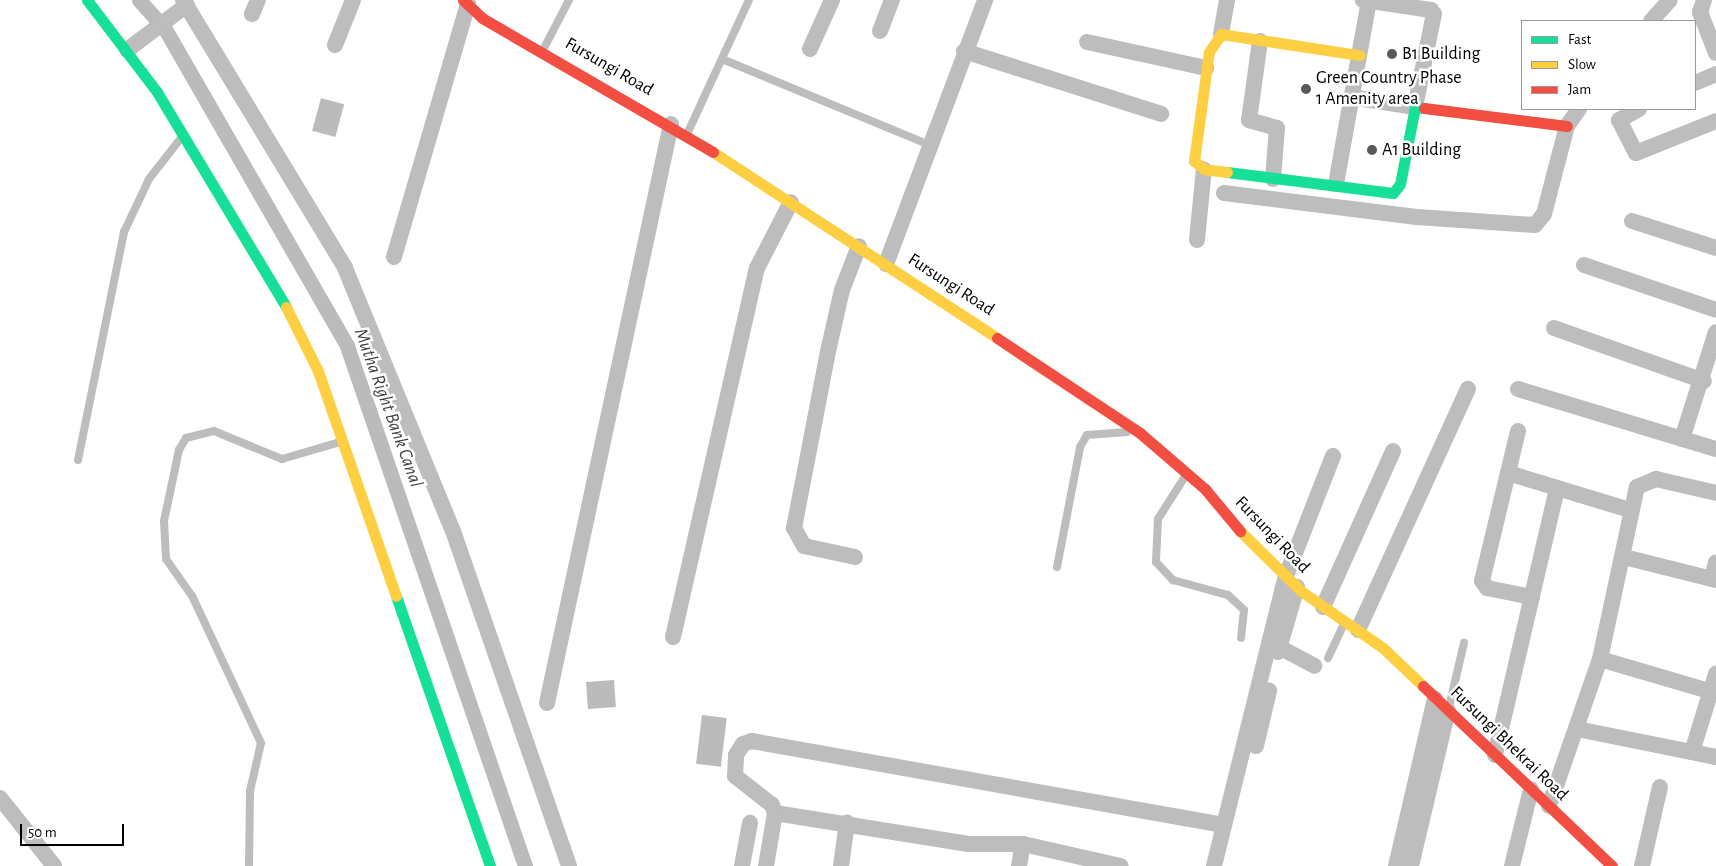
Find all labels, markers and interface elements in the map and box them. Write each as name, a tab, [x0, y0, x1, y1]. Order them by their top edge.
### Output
legend	[1521, 20, 1696, 110]
text: Fast	[1568, 32, 1591, 47]
street label: Fursungi Road	[561, 33, 657, 101]
place label: B1 Building	[1402, 43, 1480, 65]
marker: B1 Building	[1386, 48, 1398, 60]
text: Slow	[1568, 57, 1596, 72]
place label: Green Country Phase 1 Amenity area	[1316, 68, 1462, 110]
text: Jam	[1568, 82, 1591, 97]
marker: Green Country Phase 1 Amenity area	[1300, 83, 1312, 95]
place label: A1 Building	[1382, 139, 1461, 161]
marker: A1 Building	[1366, 144, 1378, 156]
street label: Fursungi Road	[904, 249, 998, 321]
water label: Mutha Right Bank Canal	[349, 325, 427, 491]
street label: Fursungi Road	[1230, 492, 1314, 578]
street label: Fursungi Bhekrai Road	[1446, 682, 1572, 806]
scale bar	[22, 814, 126, 846]
text: 50 m	[28, 825, 57, 840]

